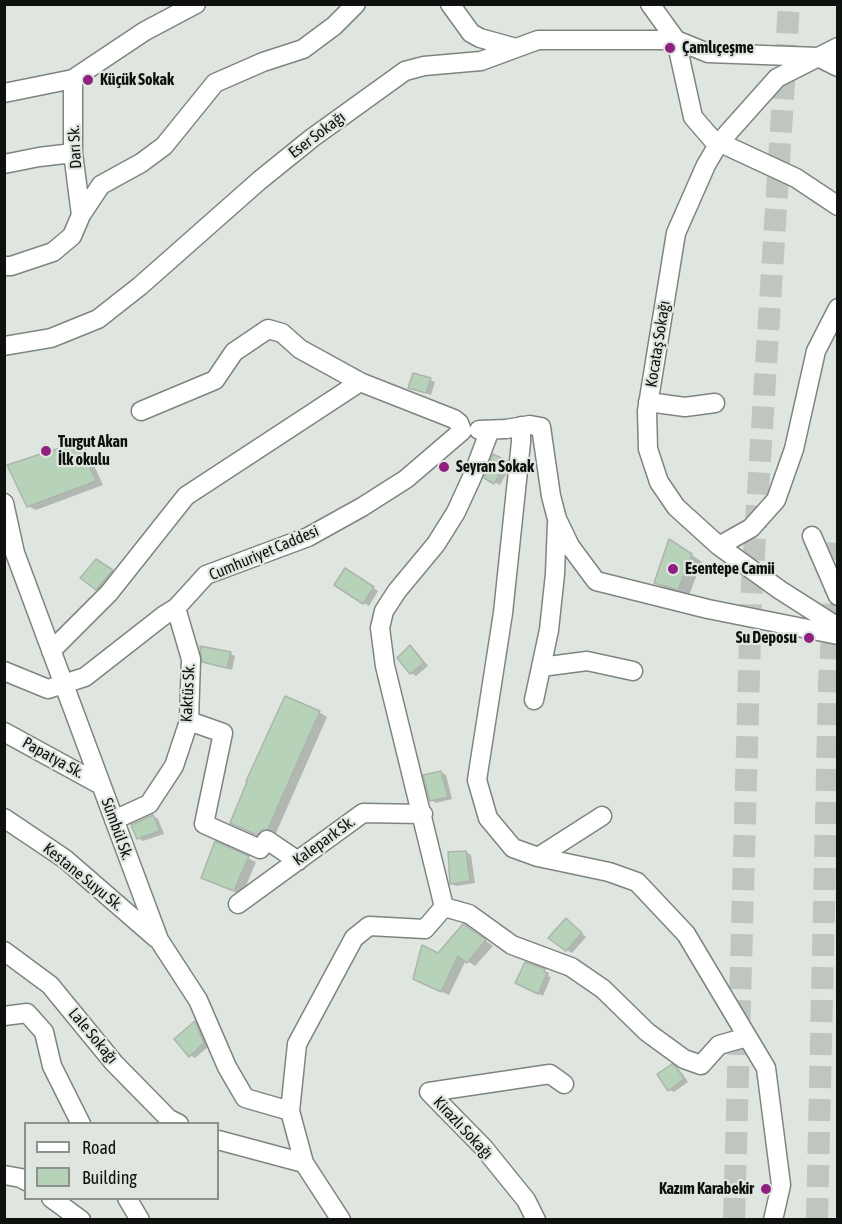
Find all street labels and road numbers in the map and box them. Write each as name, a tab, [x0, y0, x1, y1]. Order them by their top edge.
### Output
street label: Eser Sokağı	[285, 107, 349, 163]
street label: Darı Sk.	[64, 125, 86, 169]
street label: Kocataş Sokağı	[642, 299, 674, 389]
street label: Cumhuriyet Caddesi	[206, 521, 322, 585]
street label: Kaktüs Sk.	[177, 663, 199, 723]
street label: Papatya Sk.	[19, 733, 87, 783]
street label: Sümbül Sk.	[97, 795, 137, 863]
street label: Kalepark Sk.	[289, 812, 359, 870]
street label: Kestane Suyu Sk.	[39, 839, 127, 915]
street label: Lale Sokağı	[64, 1004, 122, 1068]
street label: Kirazlı Sokağı	[429, 1093, 497, 1163]

